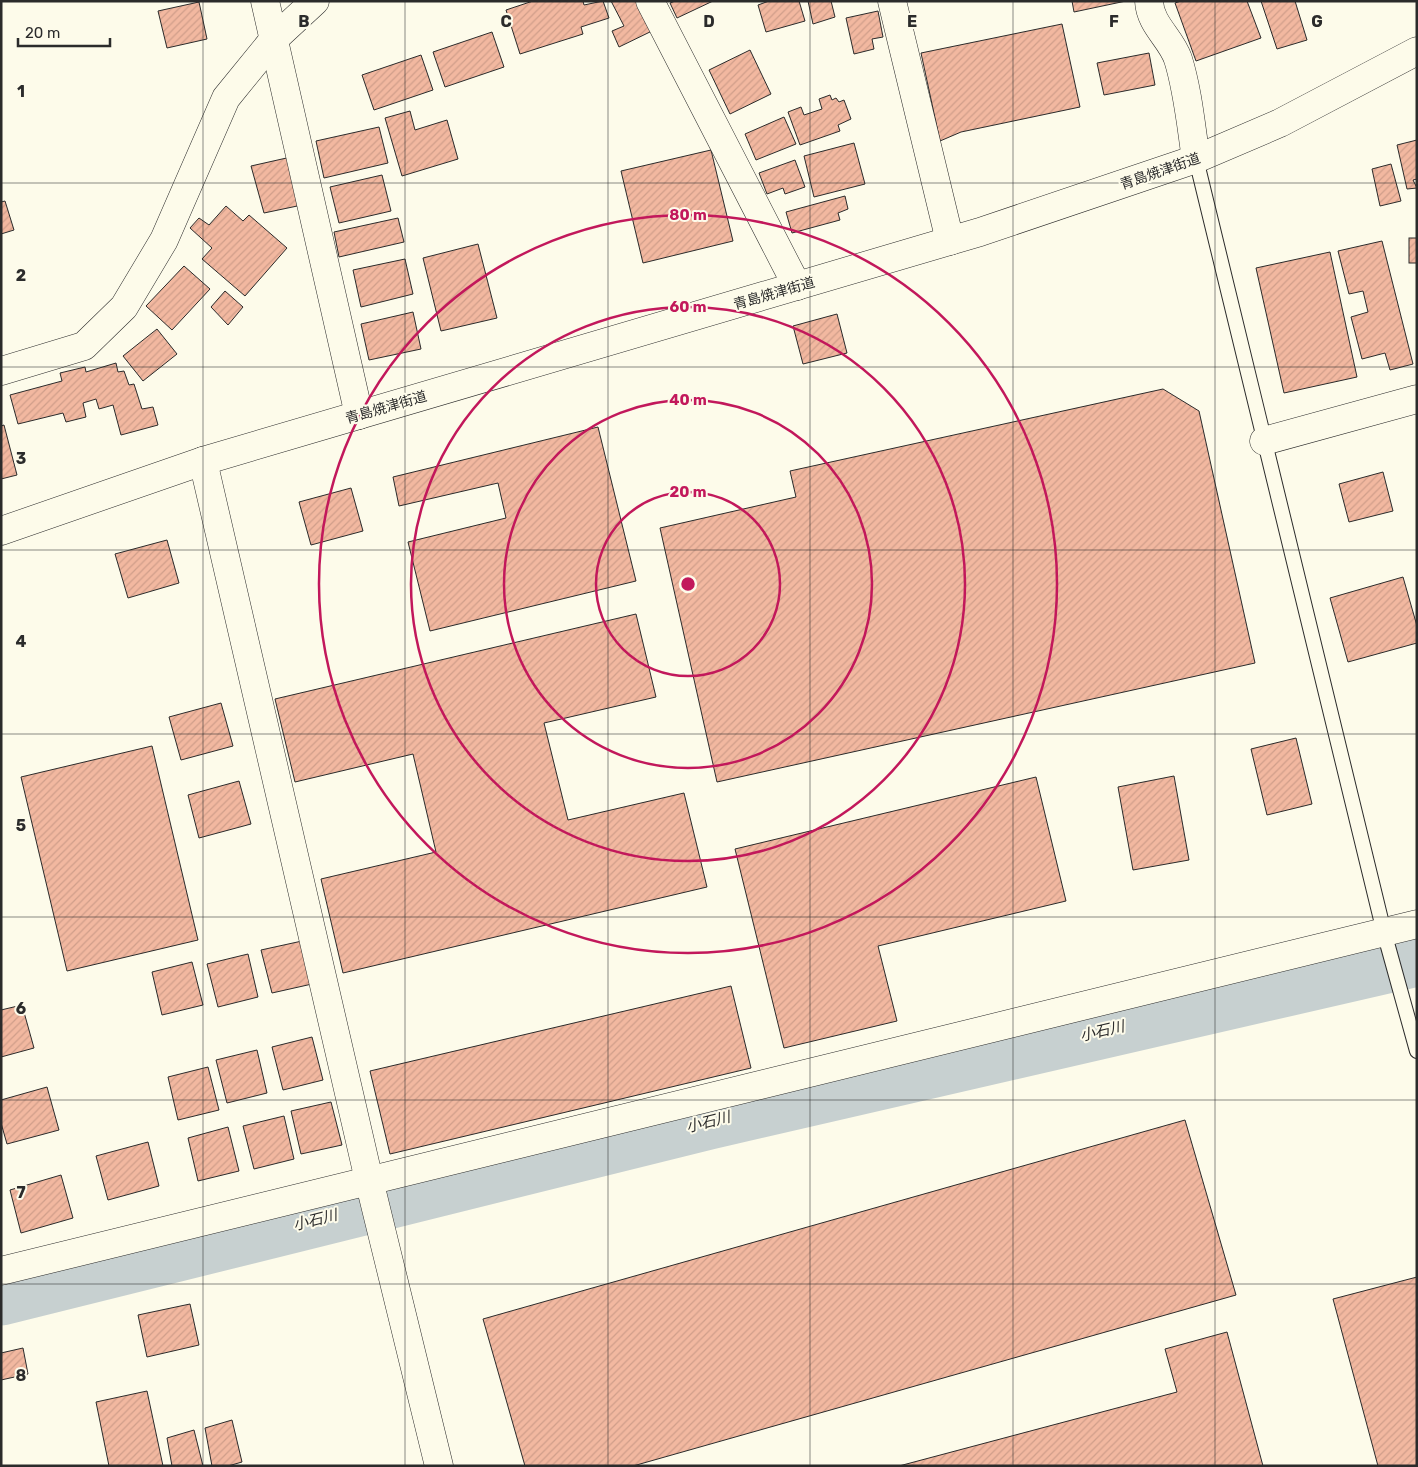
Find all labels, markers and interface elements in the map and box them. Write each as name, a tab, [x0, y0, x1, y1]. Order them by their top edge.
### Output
text: B	[298, 12, 310, 31]
text: C	[500, 12, 512, 31]
text: D	[703, 12, 715, 31]
text: E	[907, 12, 917, 31]
text: F	[1109, 12, 1119, 31]
text: G	[1311, 12, 1323, 31]
scale bar	[18, 15, 110, 47]
text: 20 m	[25, 24, 60, 42]
text: 1	[17, 82, 25, 101]
street label: 青島焼津街道	[1118, 150, 1203, 193]
text: 80 m	[669, 206, 707, 224]
text: 2	[16, 266, 26, 285]
street label: 青島焼津街道	[731, 274, 817, 313]
text: 60 m	[670, 298, 706, 316]
street label: 青島焼津街道	[343, 388, 429, 427]
text: 40 m	[669, 391, 707, 409]
text: 3	[16, 449, 26, 468]
text: 20 m	[670, 483, 706, 501]
centre of rings	[679, 575, 697, 593]
text: 4	[16, 632, 27, 651]
text: 5	[16, 816, 26, 835]
text: 6	[16, 999, 26, 1018]
water label: 小石川	[1078, 1017, 1128, 1045]
water label: 小石川	[684, 1107, 734, 1136]
text: 7	[16, 1183, 26, 1202]
water label: 小石川	[291, 1205, 341, 1234]
text: 8	[16, 1366, 27, 1385]

